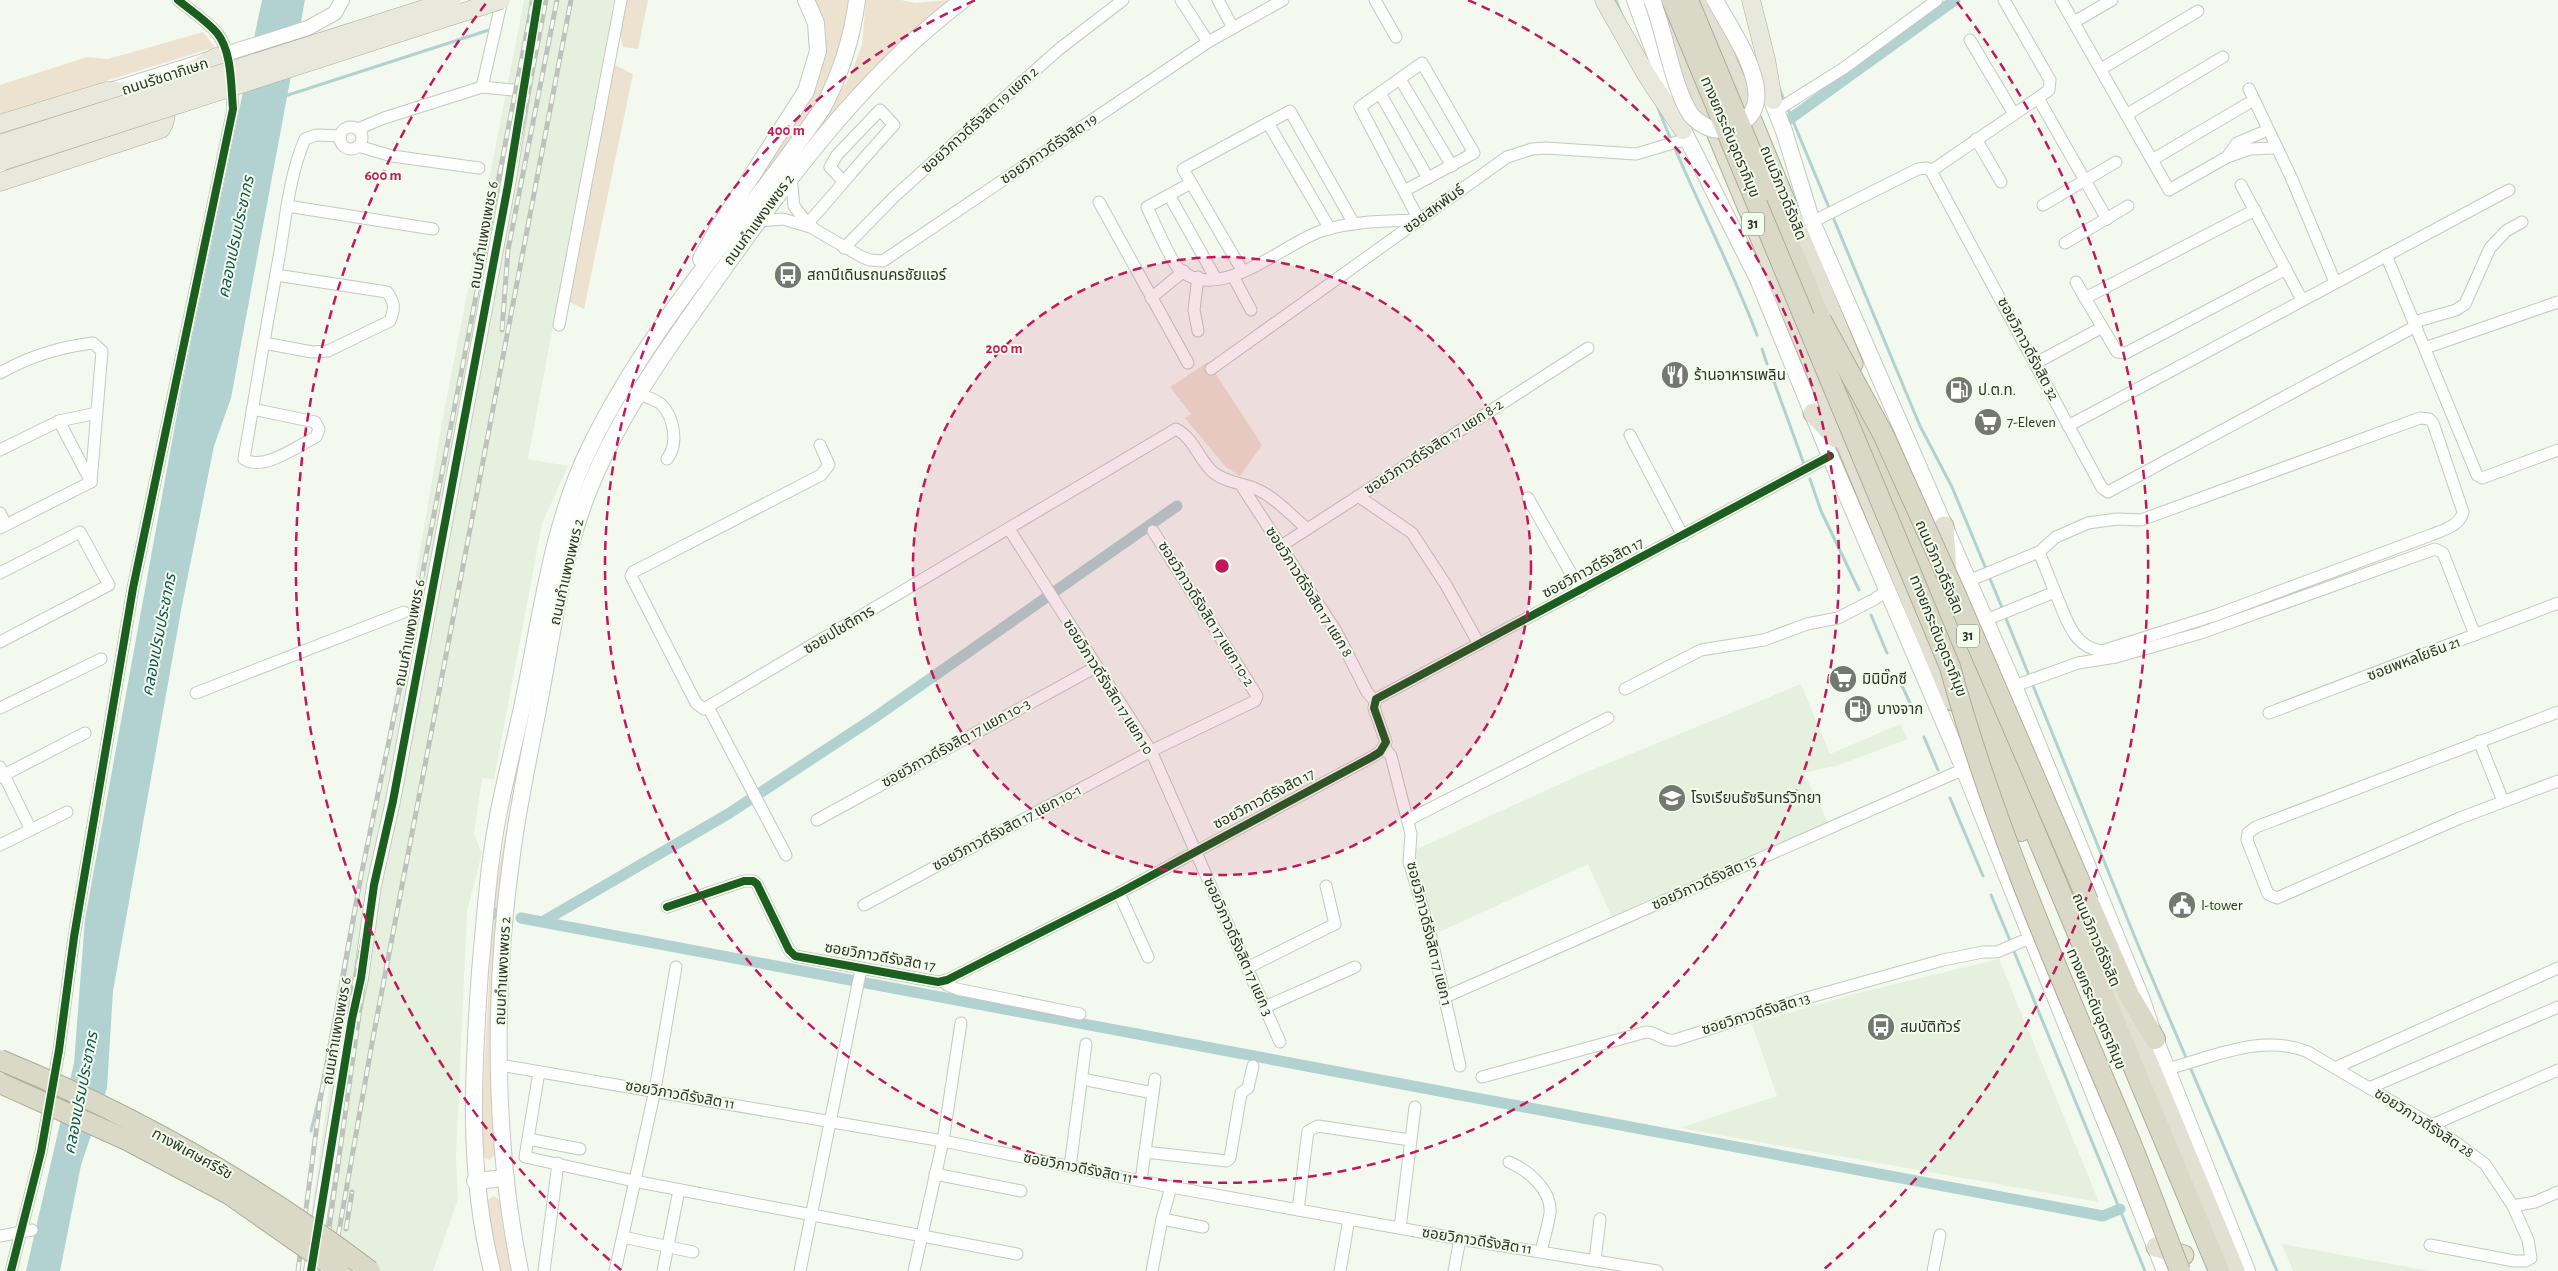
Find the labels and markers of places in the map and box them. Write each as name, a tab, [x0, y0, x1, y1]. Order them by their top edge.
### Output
bus stop icon: สถานีเดินรถนครชัยแอร์	[773, 260, 803, 290]
place label: สถานีเดินรถนครชัยแอร์	[807, 267, 947, 283]
restaurant icon: ร้านอาหารเพลิน	[1660, 360, 1690, 390]
place label: ร้านอาหารเพลิน	[1694, 367, 1786, 383]
fuel station icon: ป.ต.ท.	[1944, 375, 1974, 405]
place label: ป.ต.ท.	[1978, 383, 2016, 398]
supermarket icon: 7-Eleven	[1973, 407, 2003, 437]
place label: 7-Eleven	[2007, 415, 2056, 430]
centre of rings	[1213, 557, 1231, 575]
supermarket icon: มินิบิ๊กซี	[1828, 664, 1858, 694]
place label: มินิบิ๊กซี	[1862, 668, 1907, 687]
fuel station icon: บางจาก	[1843, 694, 1873, 724]
place label: บางจาก	[1877, 702, 1923, 717]
school or university icon: โรงเรียนธัชรินทร์วิทยา	[1657, 783, 1687, 813]
place label: โรงเรียนธัชรินทร์วิทยา	[1691, 790, 1821, 806]
public building icon: I-tower	[2167, 890, 2197, 920]
place label: I-tower	[2201, 898, 2243, 913]
bus stop icon: สมบัติทัวร์	[1866, 1012, 1896, 1042]
place label: สมบัติทัวร์	[1900, 1019, 1961, 1035]

